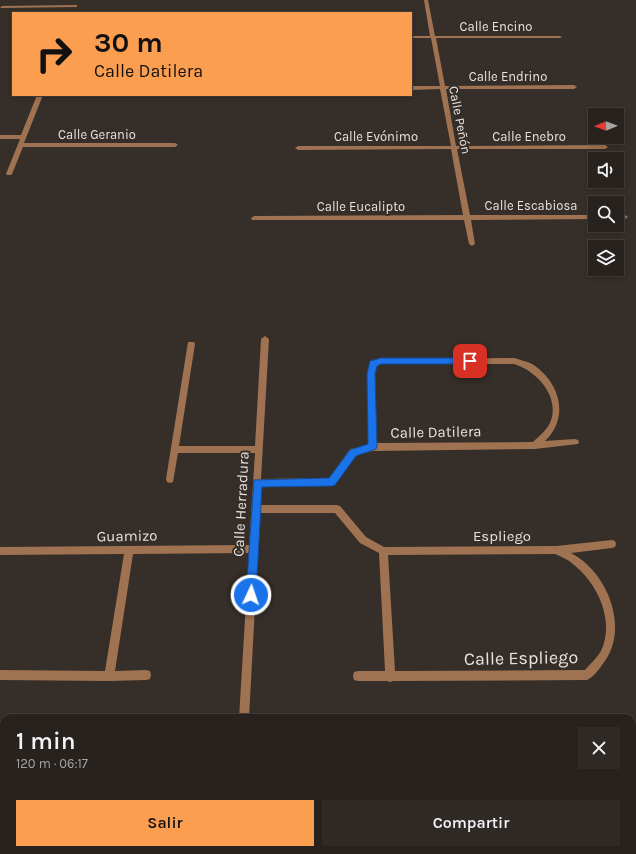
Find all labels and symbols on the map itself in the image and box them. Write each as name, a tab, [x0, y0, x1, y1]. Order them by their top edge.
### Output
street label: Calle Encino	[460, 19, 532, 34]
street label: Calle Endrino	[469, 69, 547, 84]
street label: Calle Peñón	[446, 85, 474, 155]
north arrow	[588, 108, 624, 144]
street label: Calle Geranio	[58, 127, 136, 142]
street label: Calle Evónimo	[334, 129, 418, 144]
street label: Calle Enebro	[492, 129, 566, 144]
street label: Calle Escabiosa	[485, 198, 577, 213]
street label: Calle Eucalipto	[317, 199, 405, 214]
pin	[453, 344, 487, 378]
street label: Calle Datilera	[390, 422, 482, 442]
street label: Calle Herradura	[229, 451, 253, 557]
street label: Guamizo	[96, 526, 158, 546]
street label: Espliego	[473, 527, 531, 545]
position arrow	[230, 574, 272, 616]
street label: Calle Espliego	[464, 646, 578, 670]

